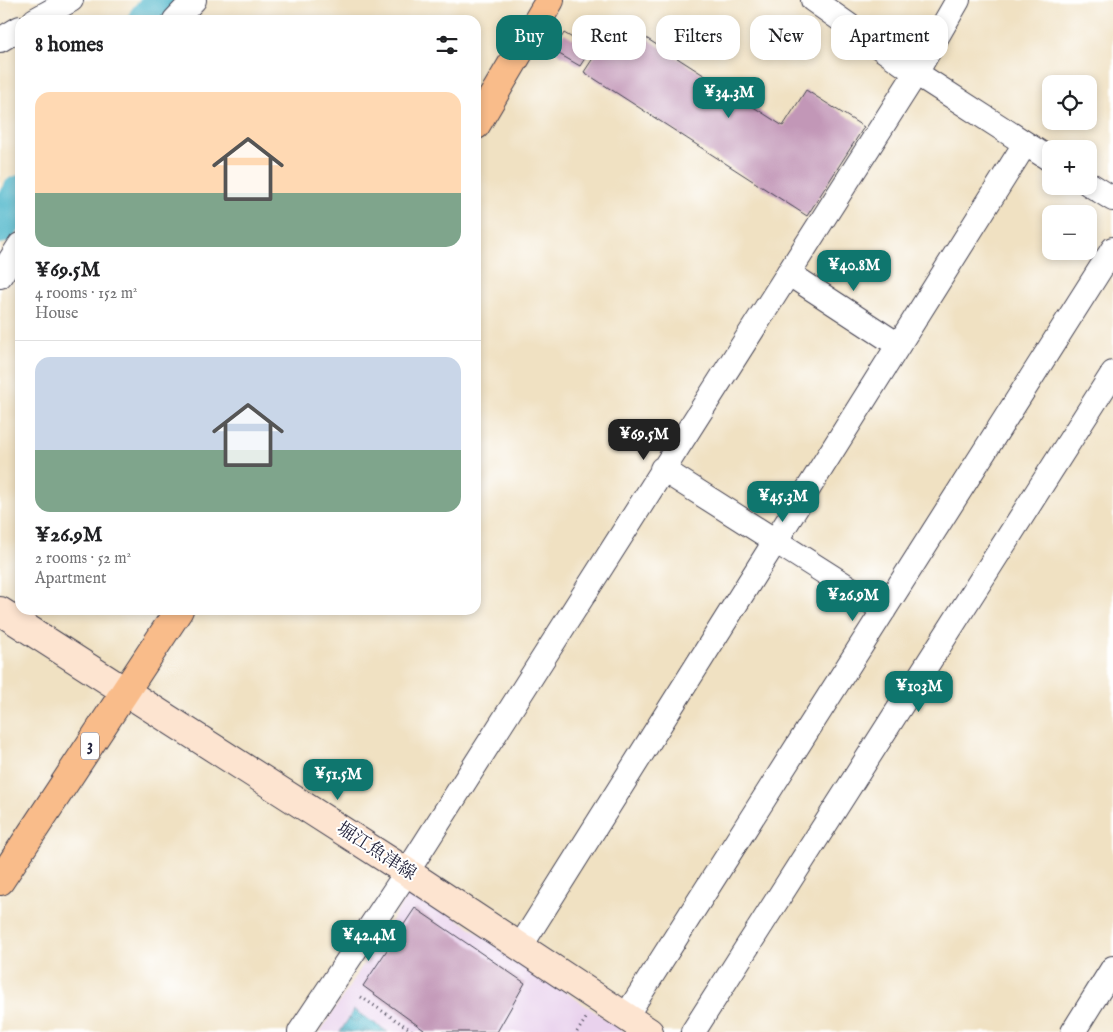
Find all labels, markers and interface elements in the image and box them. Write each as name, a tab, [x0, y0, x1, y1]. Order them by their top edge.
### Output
chip: Buy	[496, 15, 562, 60]
chip: Rent	[572, 15, 646, 60]
chip: Filters	[656, 15, 740, 60]
chip: New	[750, 15, 821, 60]
chip: Apartment	[831, 15, 948, 60]
icon: filters	[433, 31, 461, 59]
text: 8 homes	[35, 32, 103, 59]
map controls	[1042, 75, 1097, 260]
button: locate	[1042, 75, 1097, 130]
pin: ¥34.3M	[688, 76, 770, 119]
text: ¥34.3M	[704, 83, 754, 103]
icon: home	[203, 124, 293, 214]
button: +	[1042, 140, 1097, 195]
button: −	[1042, 205, 1097, 260]
pin: ¥40.8M	[813, 250, 895, 292]
text: ¥40.8M	[828, 256, 880, 276]
text: ¥69.5M	[35, 257, 100, 284]
text: 4 rooms · 152 m²	[35, 284, 137, 304]
text: House	[35, 304, 78, 324]
icon: home	[203, 390, 293, 480]
pin: ¥69.5M	[603, 418, 685, 461]
text: ¥69.5M	[619, 425, 669, 445]
pin: ¥45.3M	[742, 480, 824, 523]
text: ¥45.3M	[758, 487, 808, 507]
text: ¥26.9M	[35, 522, 102, 549]
text: 2 rooms · 52 m²	[35, 549, 131, 569]
text: Apartment	[35, 569, 106, 589]
pin: ¥26.9M	[812, 580, 894, 622]
text: ¥26.9M	[827, 586, 879, 606]
pin: ¥103M	[884, 670, 954, 713]
text: ¥103M	[896, 677, 942, 697]
road number: 3	[81, 732, 99, 759]
pin: ¥51.5M	[297, 758, 379, 801]
text: ¥51.5M	[314, 765, 362, 785]
street label: 堀江魚津線	[332, 818, 420, 886]
pin: ¥42.4M	[328, 920, 410, 962]
text: ¥42.4M	[342, 926, 396, 946]

